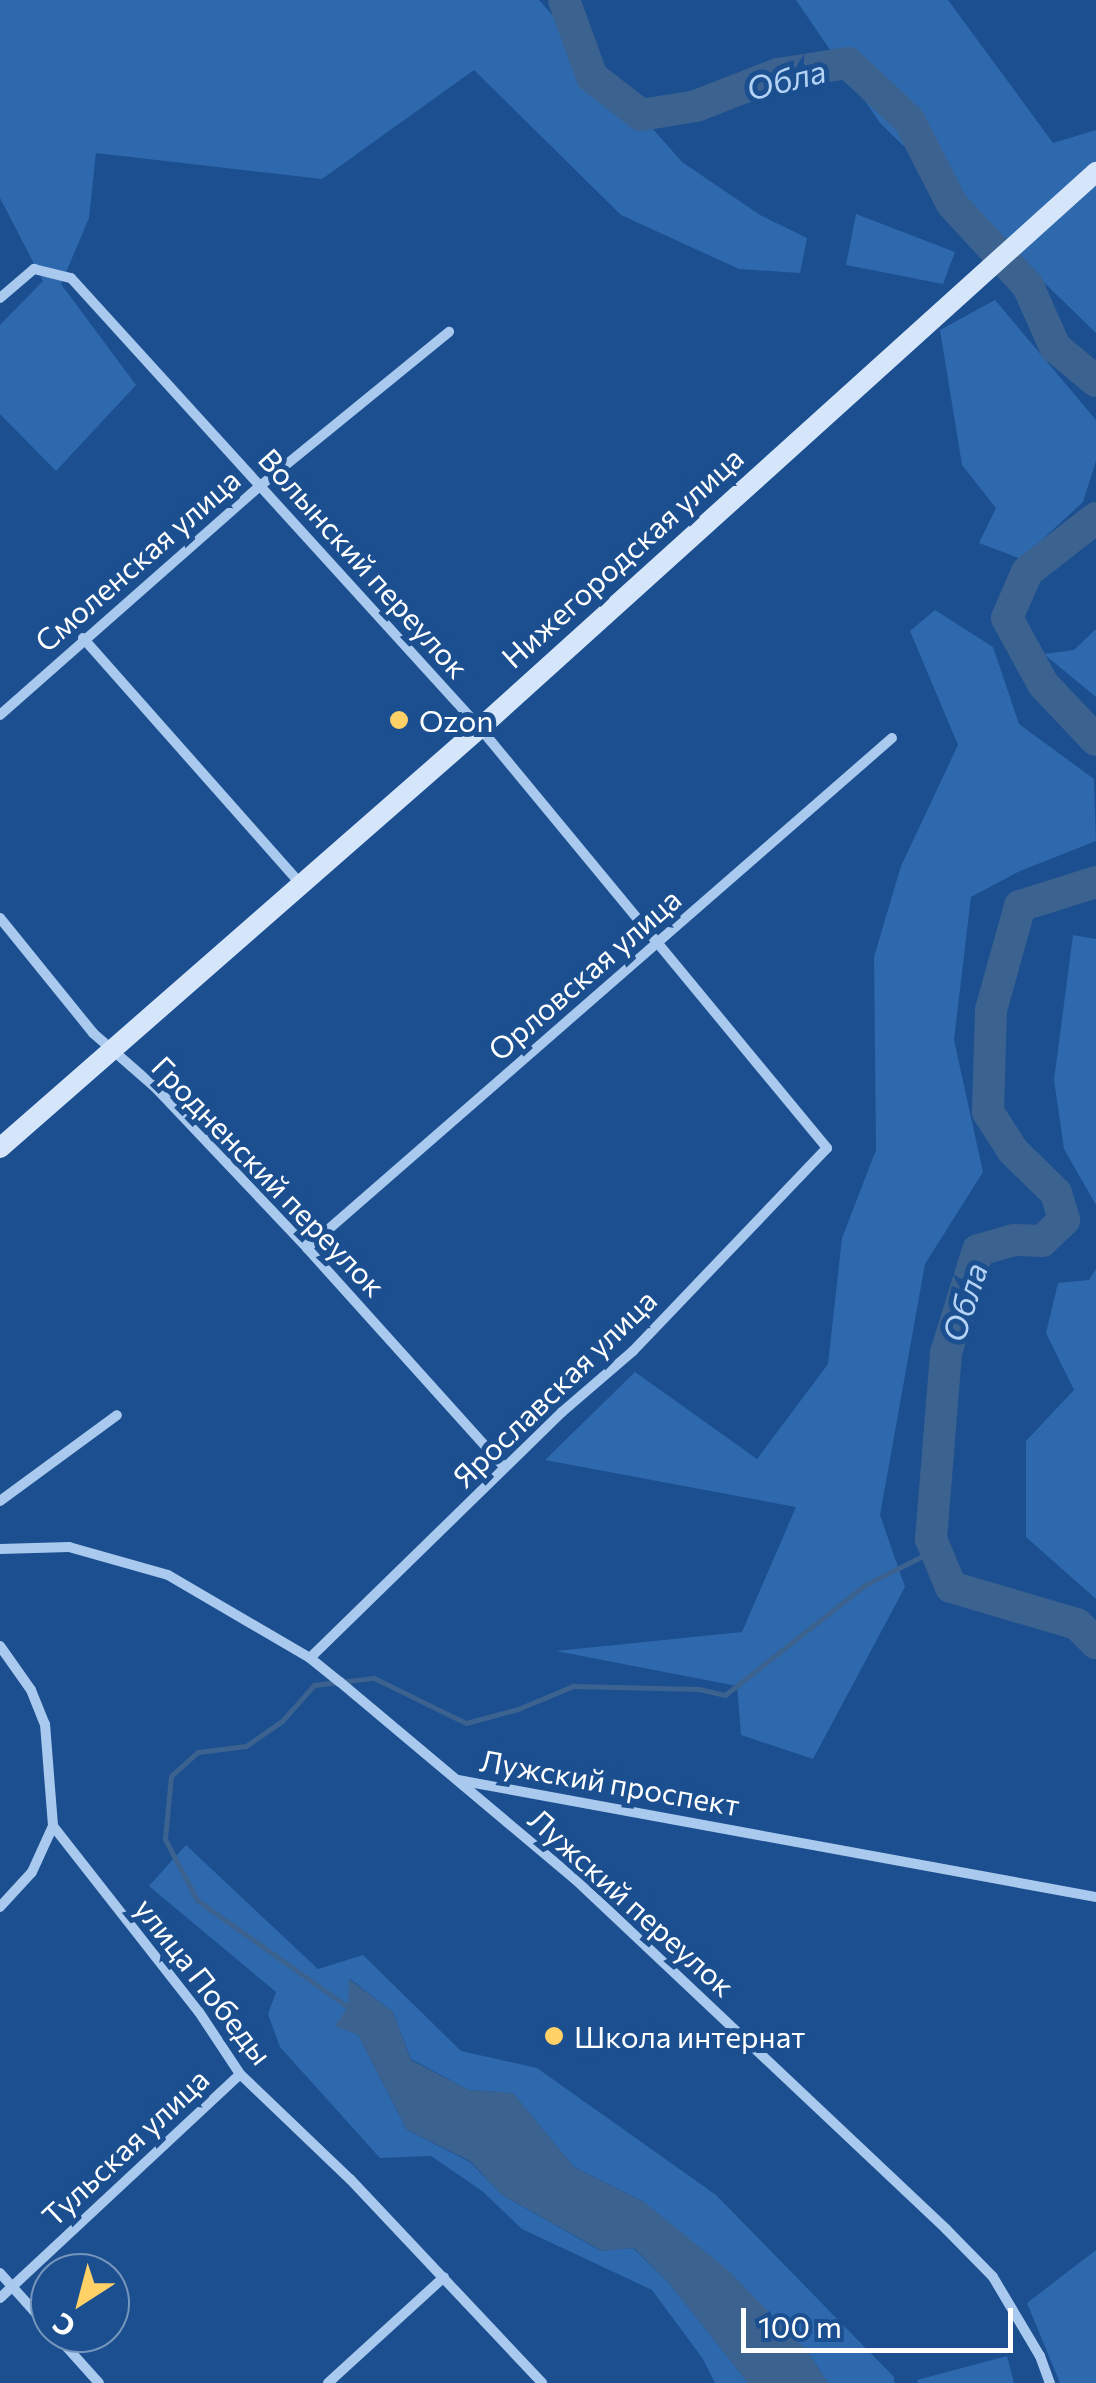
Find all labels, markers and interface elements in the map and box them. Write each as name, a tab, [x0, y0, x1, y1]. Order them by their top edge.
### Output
water label: Обла	[742, 51, 830, 107]
street label: Нижегородская улица	[494, 439, 750, 675]
street label: Волынский переулок	[252, 441, 476, 685]
street label: Смоленская улица	[27, 461, 247, 659]
place label: Ozon	[419, 702, 493, 738]
marker: Ozon	[388, 709, 410, 731]
street label: Орловская улица	[480, 881, 688, 1067]
street label: Гродненский переулок	[145, 1048, 393, 1304]
water label: Обла	[933, 1258, 995, 1346]
street label: Ярославская улица	[445, 1282, 663, 1494]
street label: Лужский проспект	[478, 1741, 742, 1823]
street label: Лужский переулок	[522, 1800, 742, 2004]
street label: улица Победы	[128, 1891, 280, 2071]
place label: Школа интернат	[574, 2018, 805, 2054]
marker: Школа интернат	[543, 2025, 565, 2047]
street label: Тульская улица	[34, 2061, 216, 2233]
north arrow	[30, 2253, 130, 2353]
scale bar	[746, 2288, 1018, 2350]
text: С	[46, 2306, 81, 2345]
text: 100 m	[758, 2307, 842, 2344]

